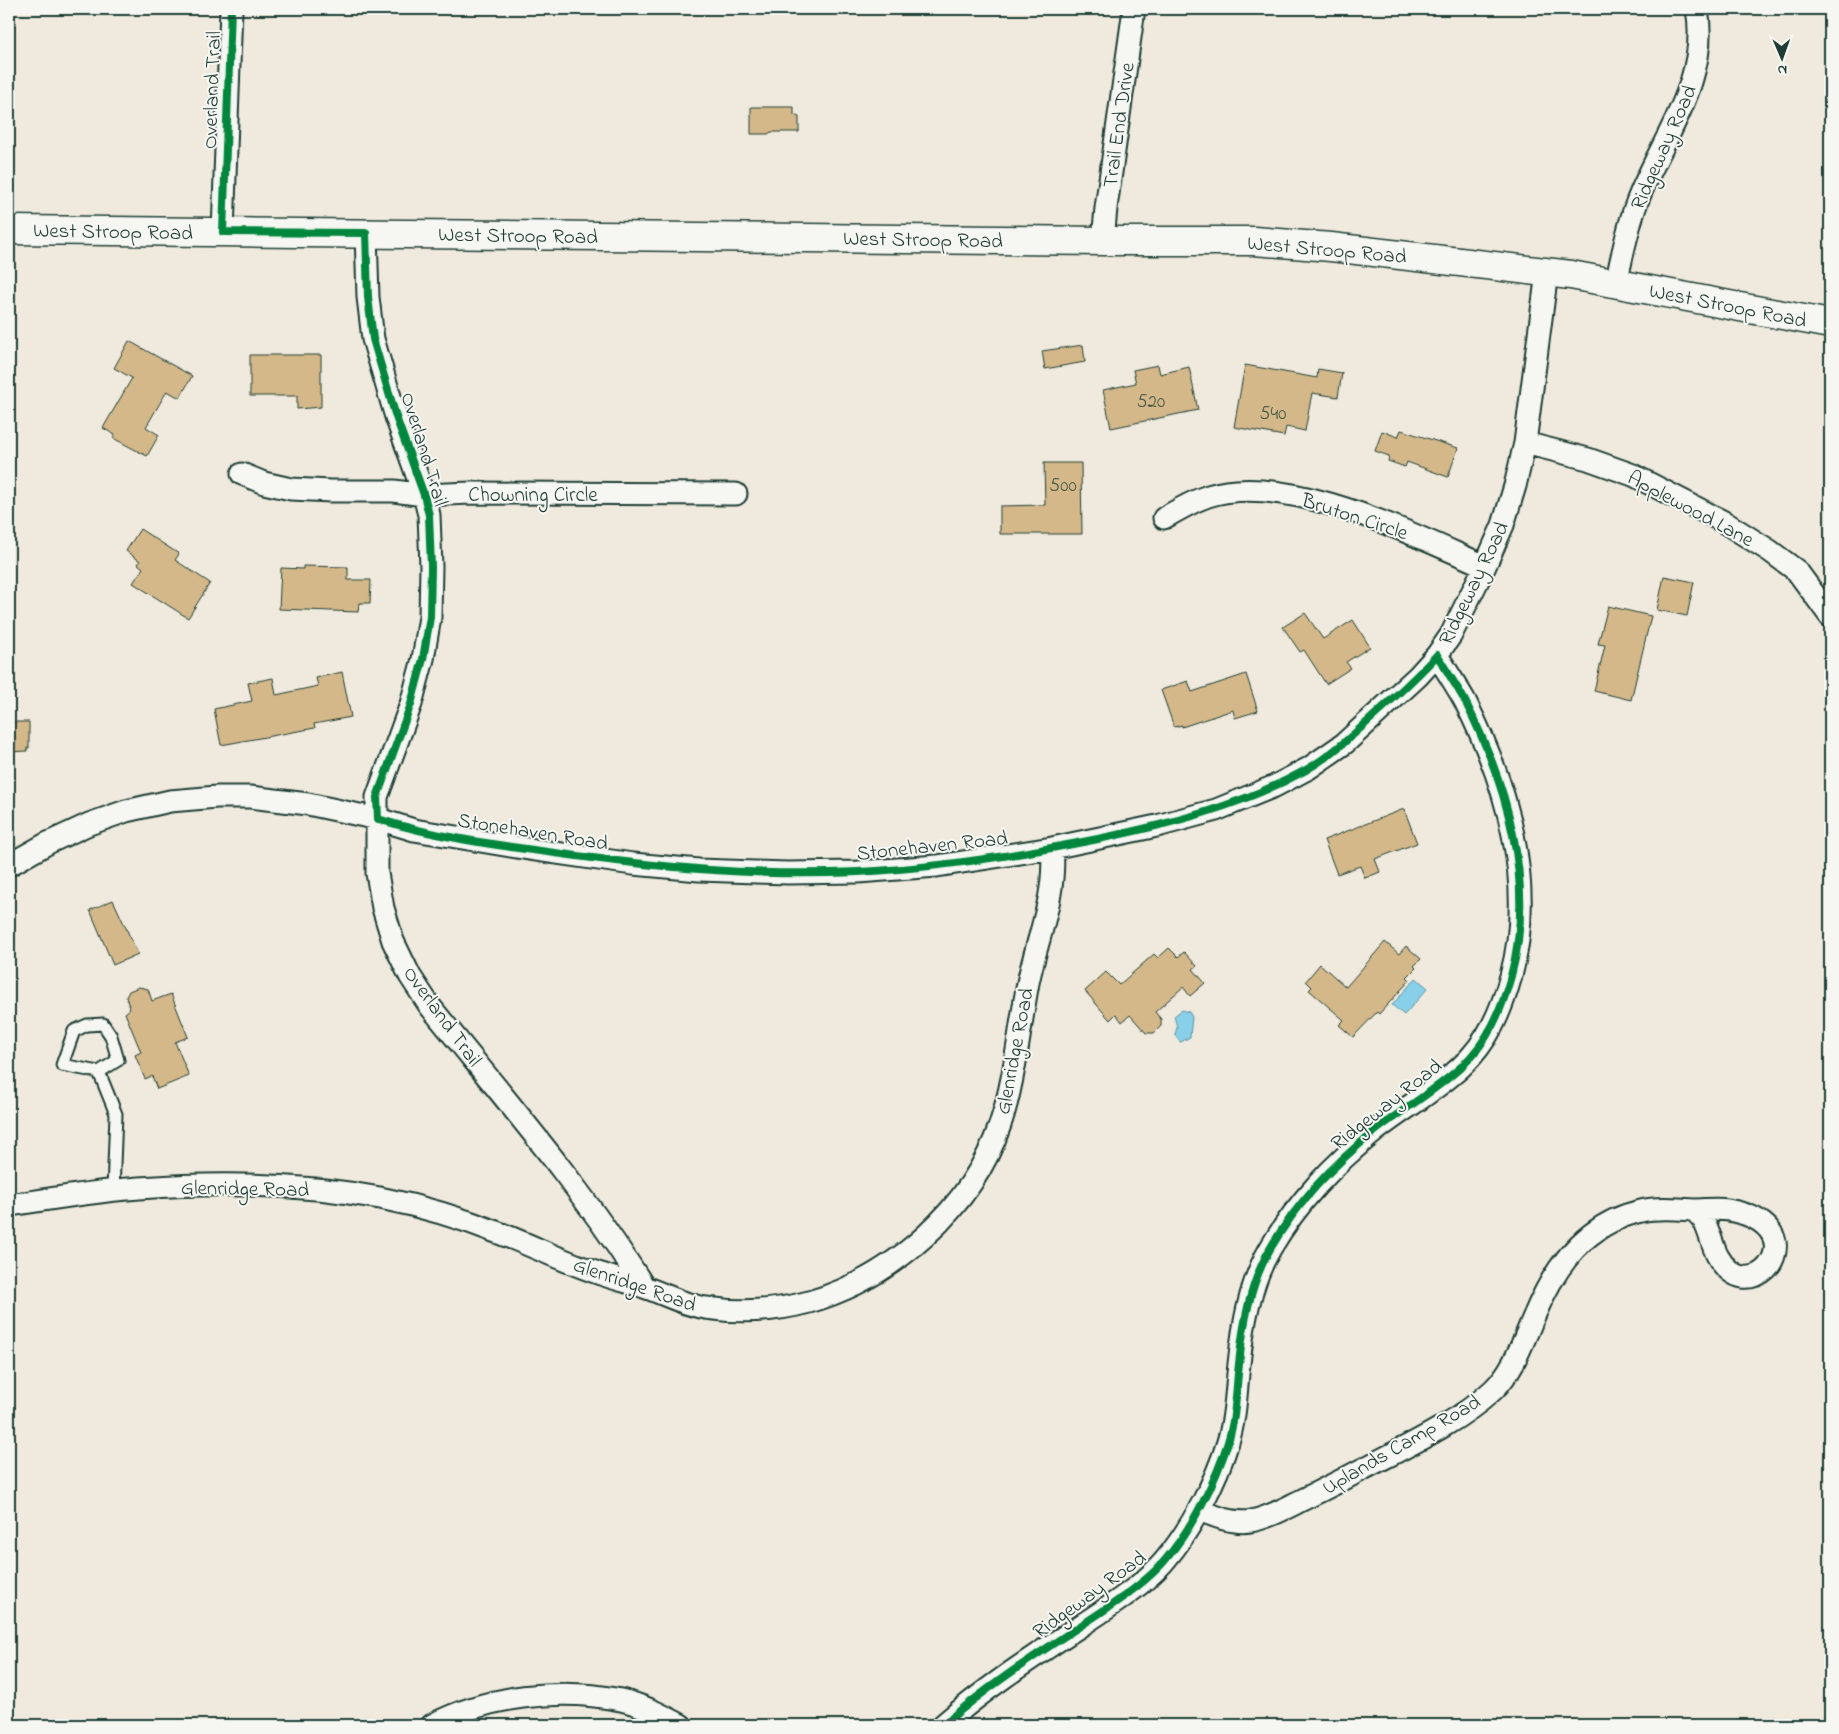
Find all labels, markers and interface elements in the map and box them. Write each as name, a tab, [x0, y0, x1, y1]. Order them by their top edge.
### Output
street label: Overland Trail	[196, 31, 230, 150]
north arrow	[1756, 32, 1806, 82]
text: N	[1777, 59, 1787, 80]
street label: Trail End Drive	[1096, 60, 1144, 190]
street label: Ridgeway Road	[1624, 80, 1708, 216]
street label: West Stroop Road	[33, 217, 193, 249]
street label: West Stroop Road	[438, 221, 598, 253]
street label: West Stroop Road	[843, 225, 1003, 257]
street label: West Stroop Road	[1246, 229, 1408, 273]
street label: West Stroop Road	[1646, 277, 1809, 337]
street label: Overland Trail	[392, 389, 455, 510]
house number: 520	[1137, 389, 1165, 416]
house number: 540	[1260, 401, 1286, 428]
street label: Applewood Lane	[1621, 464, 1759, 556]
house number: 500	[1049, 473, 1077, 500]
street label: Chowning Circle	[468, 481, 598, 513]
street label: Bruton Circle	[1296, 486, 1412, 549]
street label: Ridgeway Road	[1432, 517, 1519, 651]
street label: Stonehaven Road	[455, 806, 610, 860]
street label: Stonehaven Road	[855, 824, 1010, 870]
street label: Overland Trail	[395, 961, 488, 1074]
street label: Glenridge Road	[989, 985, 1045, 1118]
street label: Ridgeway Road	[1325, 1052, 1451, 1160]
street label: Glenridge Road	[181, 1174, 310, 1208]
street label: Glenridge Road	[568, 1251, 700, 1323]
street label: Uplands Camp Road	[1317, 1388, 1487, 1503]
street label: Ridgeway Road	[1027, 1544, 1154, 1649]

